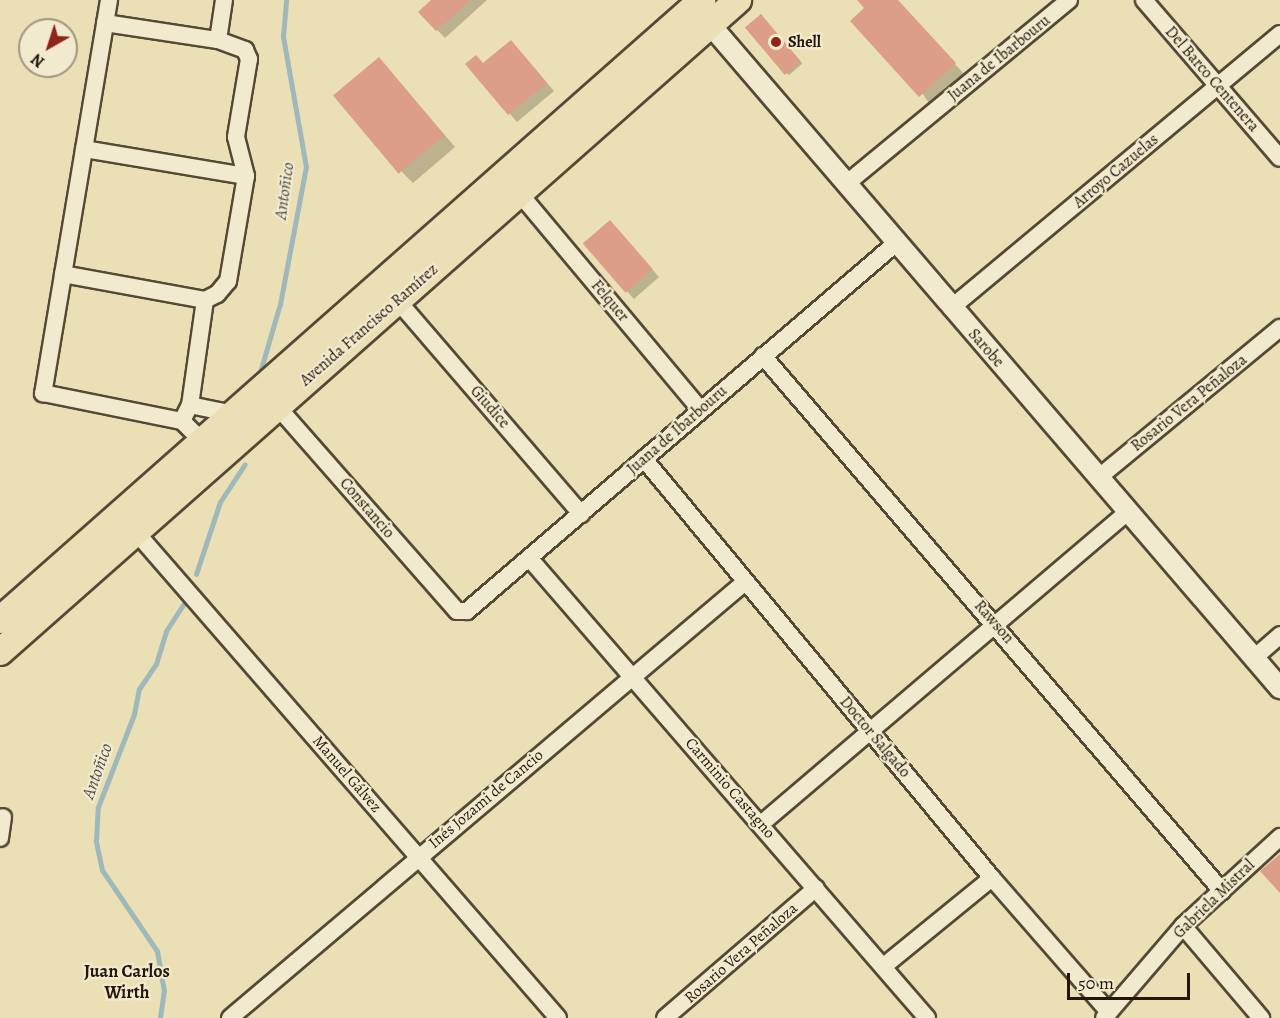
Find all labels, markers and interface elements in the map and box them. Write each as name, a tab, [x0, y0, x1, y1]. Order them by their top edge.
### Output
street label: Juana de Ibarbouru	[944, 11, 1054, 105]
north arrow	[18, 18, 78, 78]
street label: Del Barco Centenera	[1161, 22, 1263, 136]
place label: Shell	[788, 32, 821, 52]
marker: Shell	[769, 35, 783, 49]
text: N	[26, 48, 49, 73]
street label: Arroyo Cazuelas	[1069, 130, 1163, 212]
water label: Antoñico	[269, 161, 299, 221]
street label: Avenida Francisco Ramírez	[296, 260, 442, 390]
street label: Felquer	[587, 276, 633, 326]
street label: Sarobe	[964, 325, 1008, 371]
street label: Rosario Vera Peñaloza	[1127, 350, 1251, 456]
street label: Juana de Ibarbouru	[623, 381, 731, 479]
street label: Giudice	[466, 382, 514, 432]
street label: Constancio	[336, 474, 398, 542]
street label: Rawson	[970, 596, 1018, 648]
street label: Doctor Salgado	[836, 693, 914, 781]
street label: Manuel Gálvez	[308, 732, 386, 816]
street label: Carminio Castagno	[681, 734, 779, 842]
water label: Antoñico	[77, 740, 117, 802]
street label: Inés Jozami de Cancio	[425, 745, 547, 853]
street label: Gabriela Mistral	[1169, 855, 1259, 943]
street label: Rosario Vera Peñaloza	[680, 899, 802, 1007]
district label: Juan Carlos Wirth	[84, 961, 170, 1004]
scale bar	[1070, 961, 1193, 999]
text: 50 m	[1078, 971, 1114, 995]

